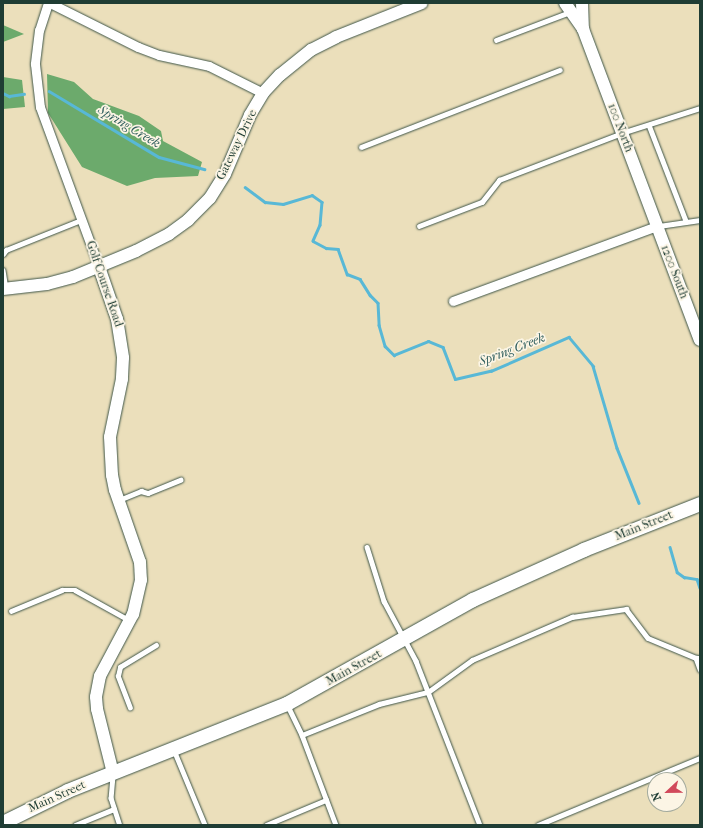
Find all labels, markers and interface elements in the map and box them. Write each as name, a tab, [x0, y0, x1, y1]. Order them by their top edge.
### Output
water label: Spring Creek	[95, 102, 163, 152]
street label: 100 North	[604, 102, 636, 154]
street label: Gateway Drive	[214, 107, 260, 183]
street label: Golf Course Road	[83, 239, 125, 329]
street label: 1200 South	[657, 243, 691, 301]
water label: Spring Creek	[477, 330, 547, 370]
street label: Main Street	[613, 508, 675, 544]
street label: Main Street	[324, 647, 384, 689]
north arrow	[647, 772, 687, 812]
street label: Main Street	[26, 778, 88, 816]
text: N	[649, 790, 664, 803]

